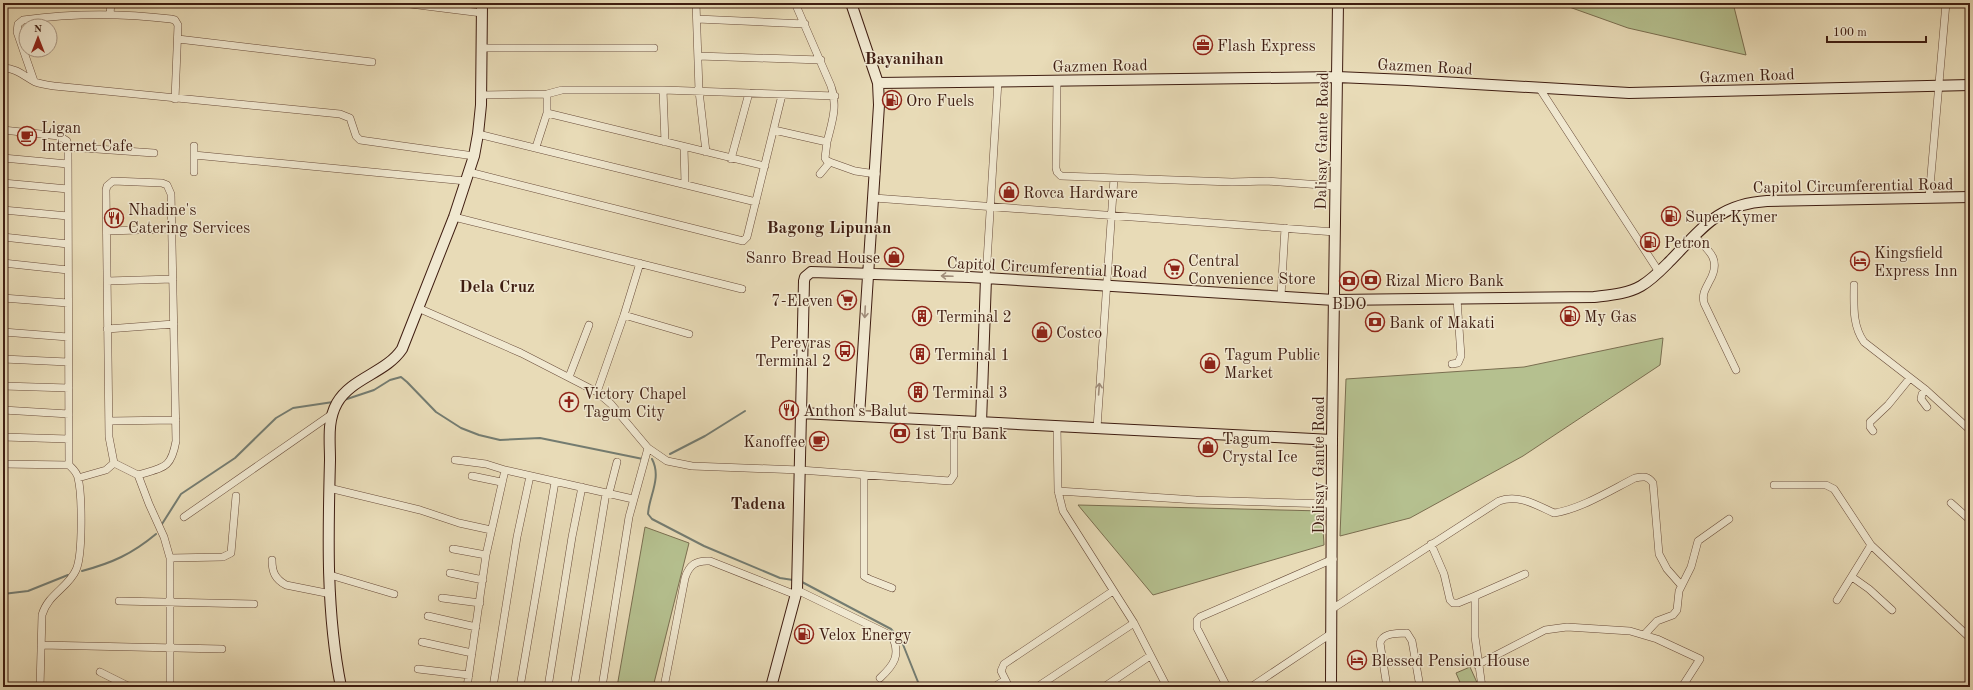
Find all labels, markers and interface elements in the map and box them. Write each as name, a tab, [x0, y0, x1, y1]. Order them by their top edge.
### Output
north arrow	[18, 18, 58, 58]
scale bar	[1827, 18, 1926, 44]
text: N	[34, 24, 43, 35]
text: 100 m	[1833, 27, 1867, 39]
office icon: Flash Express	[1192, 34, 1214, 56]
place label: Flash Express	[1217, 39, 1316, 55]
district label: Bayanihan	[864, 51, 944, 68]
street label: Gazmen Road	[1052, 58, 1148, 76]
street label: Gazmen Road	[1377, 58, 1473, 78]
street label: Gazmen Road	[1699, 67, 1795, 87]
street label: Dalisay Gante Road	[1314, 72, 1332, 210]
fuel station icon: Oro Fuels	[881, 89, 903, 111]
place label: Oro Fuels	[906, 94, 974, 110]
place label: Ligan Internet Cafe	[41, 121, 133, 155]
cafe icon: Ligan Internet Cafe	[16, 125, 38, 147]
street label: Capitol Circumferential Road	[1752, 177, 1954, 197]
shop icon: Rovca Hardware	[998, 181, 1020, 203]
place label: Rovca Hardware	[1023, 186, 1138, 202]
place label: Nhadine's Catering Services	[128, 203, 250, 237]
fuel station icon: Super Kymer	[1660, 205, 1682, 227]
restaurant icon: Nhadine's Catering Services	[103, 207, 125, 229]
place label: Super Kymer	[1685, 210, 1778, 226]
district label: Bagong Lipunan	[767, 220, 891, 237]
fuel station icon: Petron	[1639, 231, 1661, 253]
place label: Petron	[1664, 236, 1711, 252]
shop icon: Sanro Bread House	[883, 246, 905, 268]
place label: Kingsfield Express Inn	[1874, 246, 1958, 280]
hotel icon: Kingsfield Express Inn	[1849, 250, 1871, 272]
place label: Sanro Bread House	[745, 251, 880, 267]
place label: Central Convenience Store	[1188, 254, 1316, 288]
street label: Capitol Circumferential Road	[946, 256, 1148, 282]
supermarket icon: Central Convenience Store	[1163, 258, 1185, 280]
bank icon: Rizal Micro Bank	[1360, 269, 1382, 291]
bank icon: BDO	[1338, 270, 1360, 292]
one-way arrow	[941, 272, 954, 280]
place label: Rizal Micro Bank	[1385, 274, 1504, 290]
district label: Dela Cruz	[459, 279, 535, 296]
supermarket icon: 7-Eleven	[836, 289, 858, 311]
place label: 7-Eleven	[771, 294, 833, 310]
place label: BDO	[1332, 297, 1366, 313]
one-way arrow	[862, 305, 869, 318]
building icon: Terminal 2	[911, 305, 933, 327]
fuel station icon: My Gas	[1559, 305, 1581, 327]
place label: Terminal 2	[936, 310, 1012, 326]
place label: My Gas	[1584, 310, 1637, 326]
bank icon: Bank of Makati	[1364, 311, 1386, 333]
place label: Bank of Makati	[1389, 316, 1495, 332]
shop icon: Costco	[1031, 321, 1053, 343]
place label: Costco	[1056, 326, 1102, 342]
place label: Pereyras Terminal 2	[755, 336, 831, 370]
bus stop icon: Pereyras Terminal 2	[834, 340, 856, 362]
building icon: Terminal 1	[909, 343, 931, 365]
place label: Terminal 1	[934, 348, 1010, 364]
place label: Tagum Public Market	[1224, 348, 1320, 382]
shop icon: Tagum Public Market	[1199, 352, 1221, 374]
building icon: Terminal 3	[907, 381, 929, 403]
one-way arrow	[1095, 383, 1103, 396]
place label: Terminal 3	[932, 386, 1008, 402]
place label: Victory Chapel Tagum City	[583, 387, 686, 421]
church icon: Victory Chapel Tagum City	[558, 391, 580, 413]
street label: Dalisay Gante Road	[1312, 396, 1328, 534]
restaurant icon: Anthon's Balut	[778, 399, 800, 421]
place label: Anthon's Balut	[803, 404, 908, 420]
bank icon: 1st Tru Bank	[889, 422, 911, 444]
place label: 1st Tru Bank	[914, 427, 1007, 443]
cafe icon: Kanoffee	[808, 430, 830, 452]
place label: Tagum Crystal Ice	[1222, 432, 1298, 466]
place label: Kanoffee	[743, 435, 805, 451]
shop icon: Tagum Crystal Ice	[1197, 436, 1219, 458]
district label: Tadena	[730, 496, 786, 513]
fuel station icon: Velox Energy	[793, 623, 815, 645]
place label: Velox Energy	[818, 628, 912, 644]
hotel icon: Blessed Pension House	[1346, 649, 1368, 671]
place label: Blessed Pension House	[1371, 654, 1530, 670]

